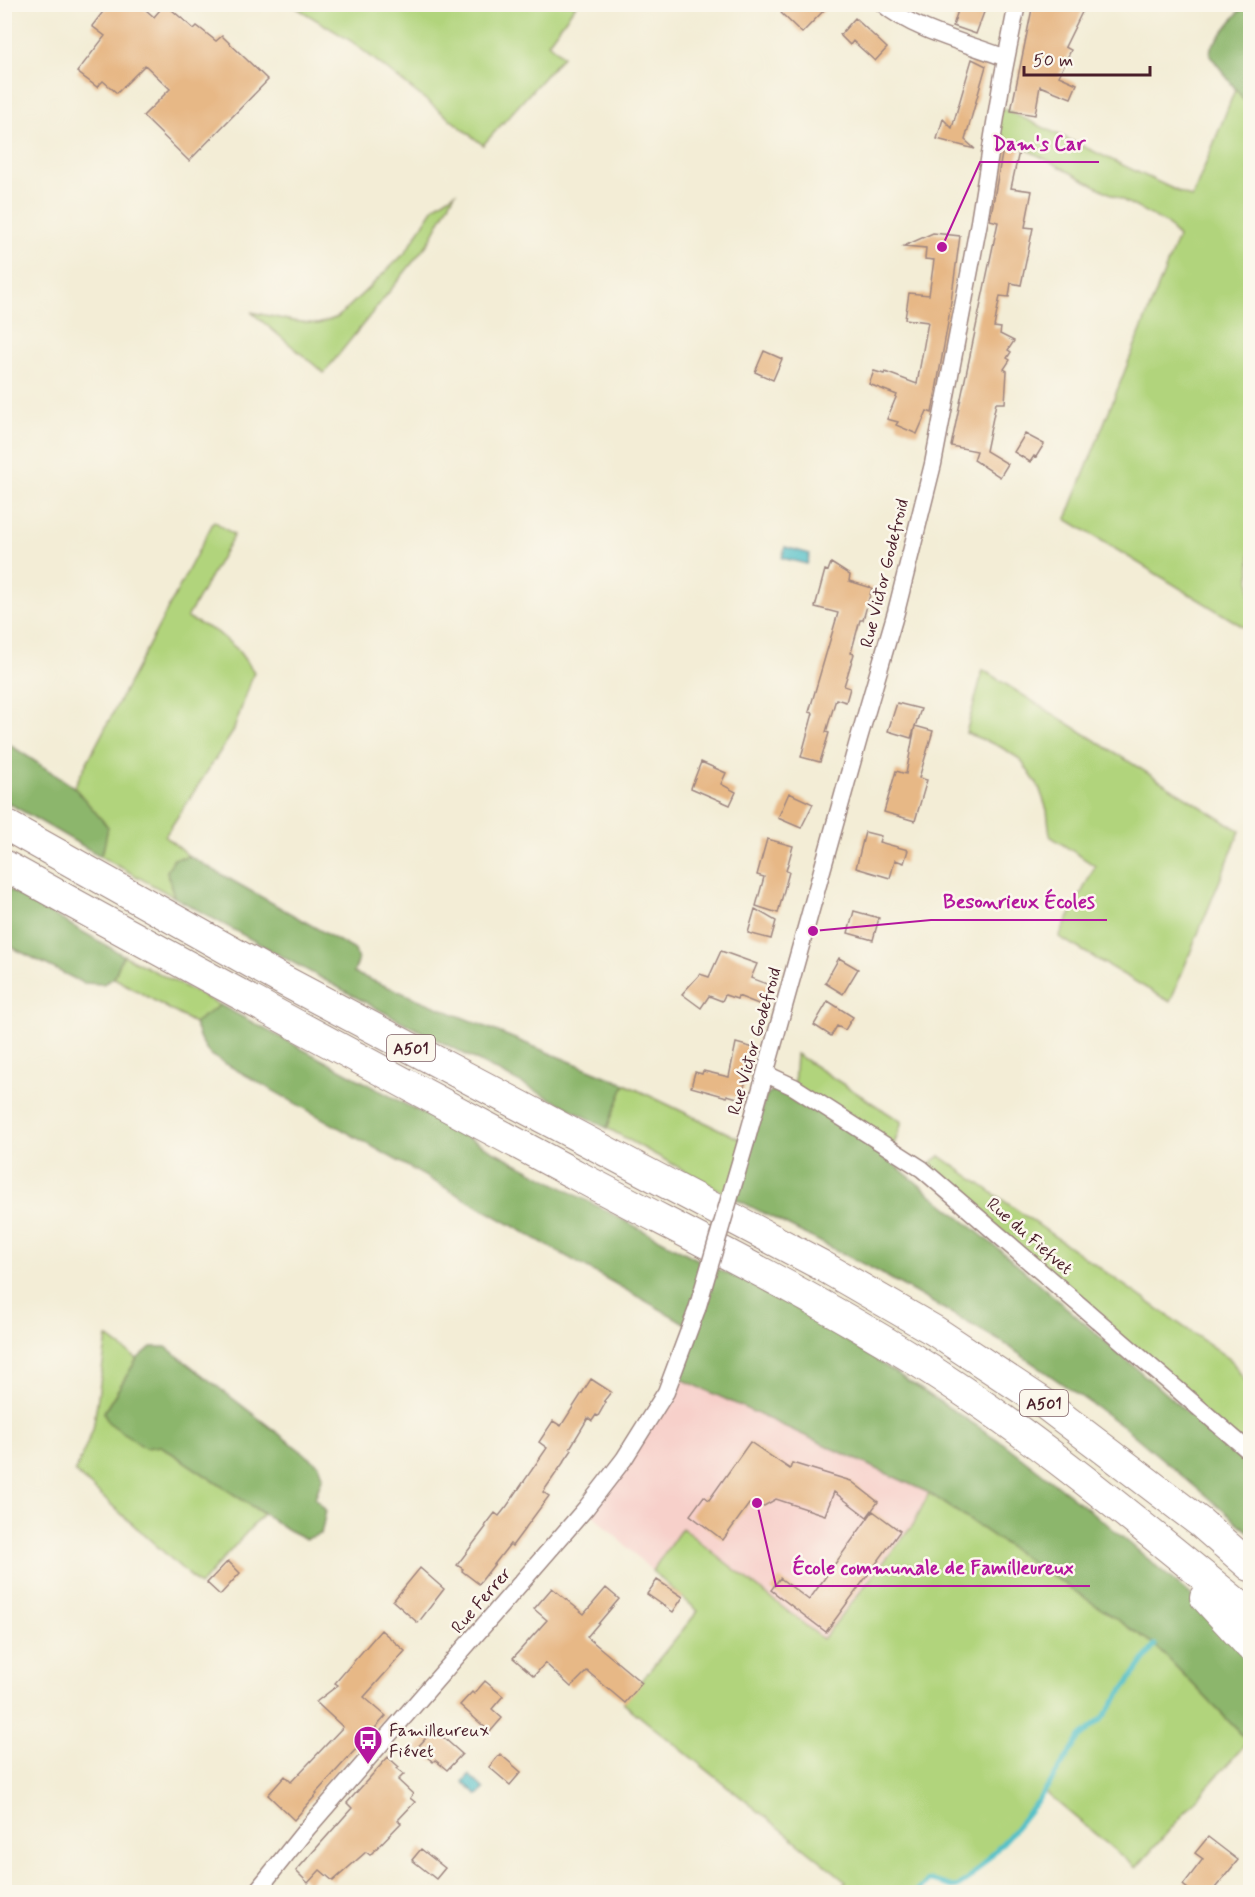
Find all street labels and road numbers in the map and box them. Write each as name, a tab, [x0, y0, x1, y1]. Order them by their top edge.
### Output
street label: Rue Victor Godefroid	[855, 496, 915, 650]
street label: Rue Victor Godefroid	[722, 965, 788, 1118]
road number: A501	[387, 1035, 435, 1061]
street label: Rue du Fiefvet	[981, 1193, 1078, 1281]
road number: A501	[1020, 1390, 1068, 1416]
street label: Rue Ferrer	[446, 1562, 518, 1639]

